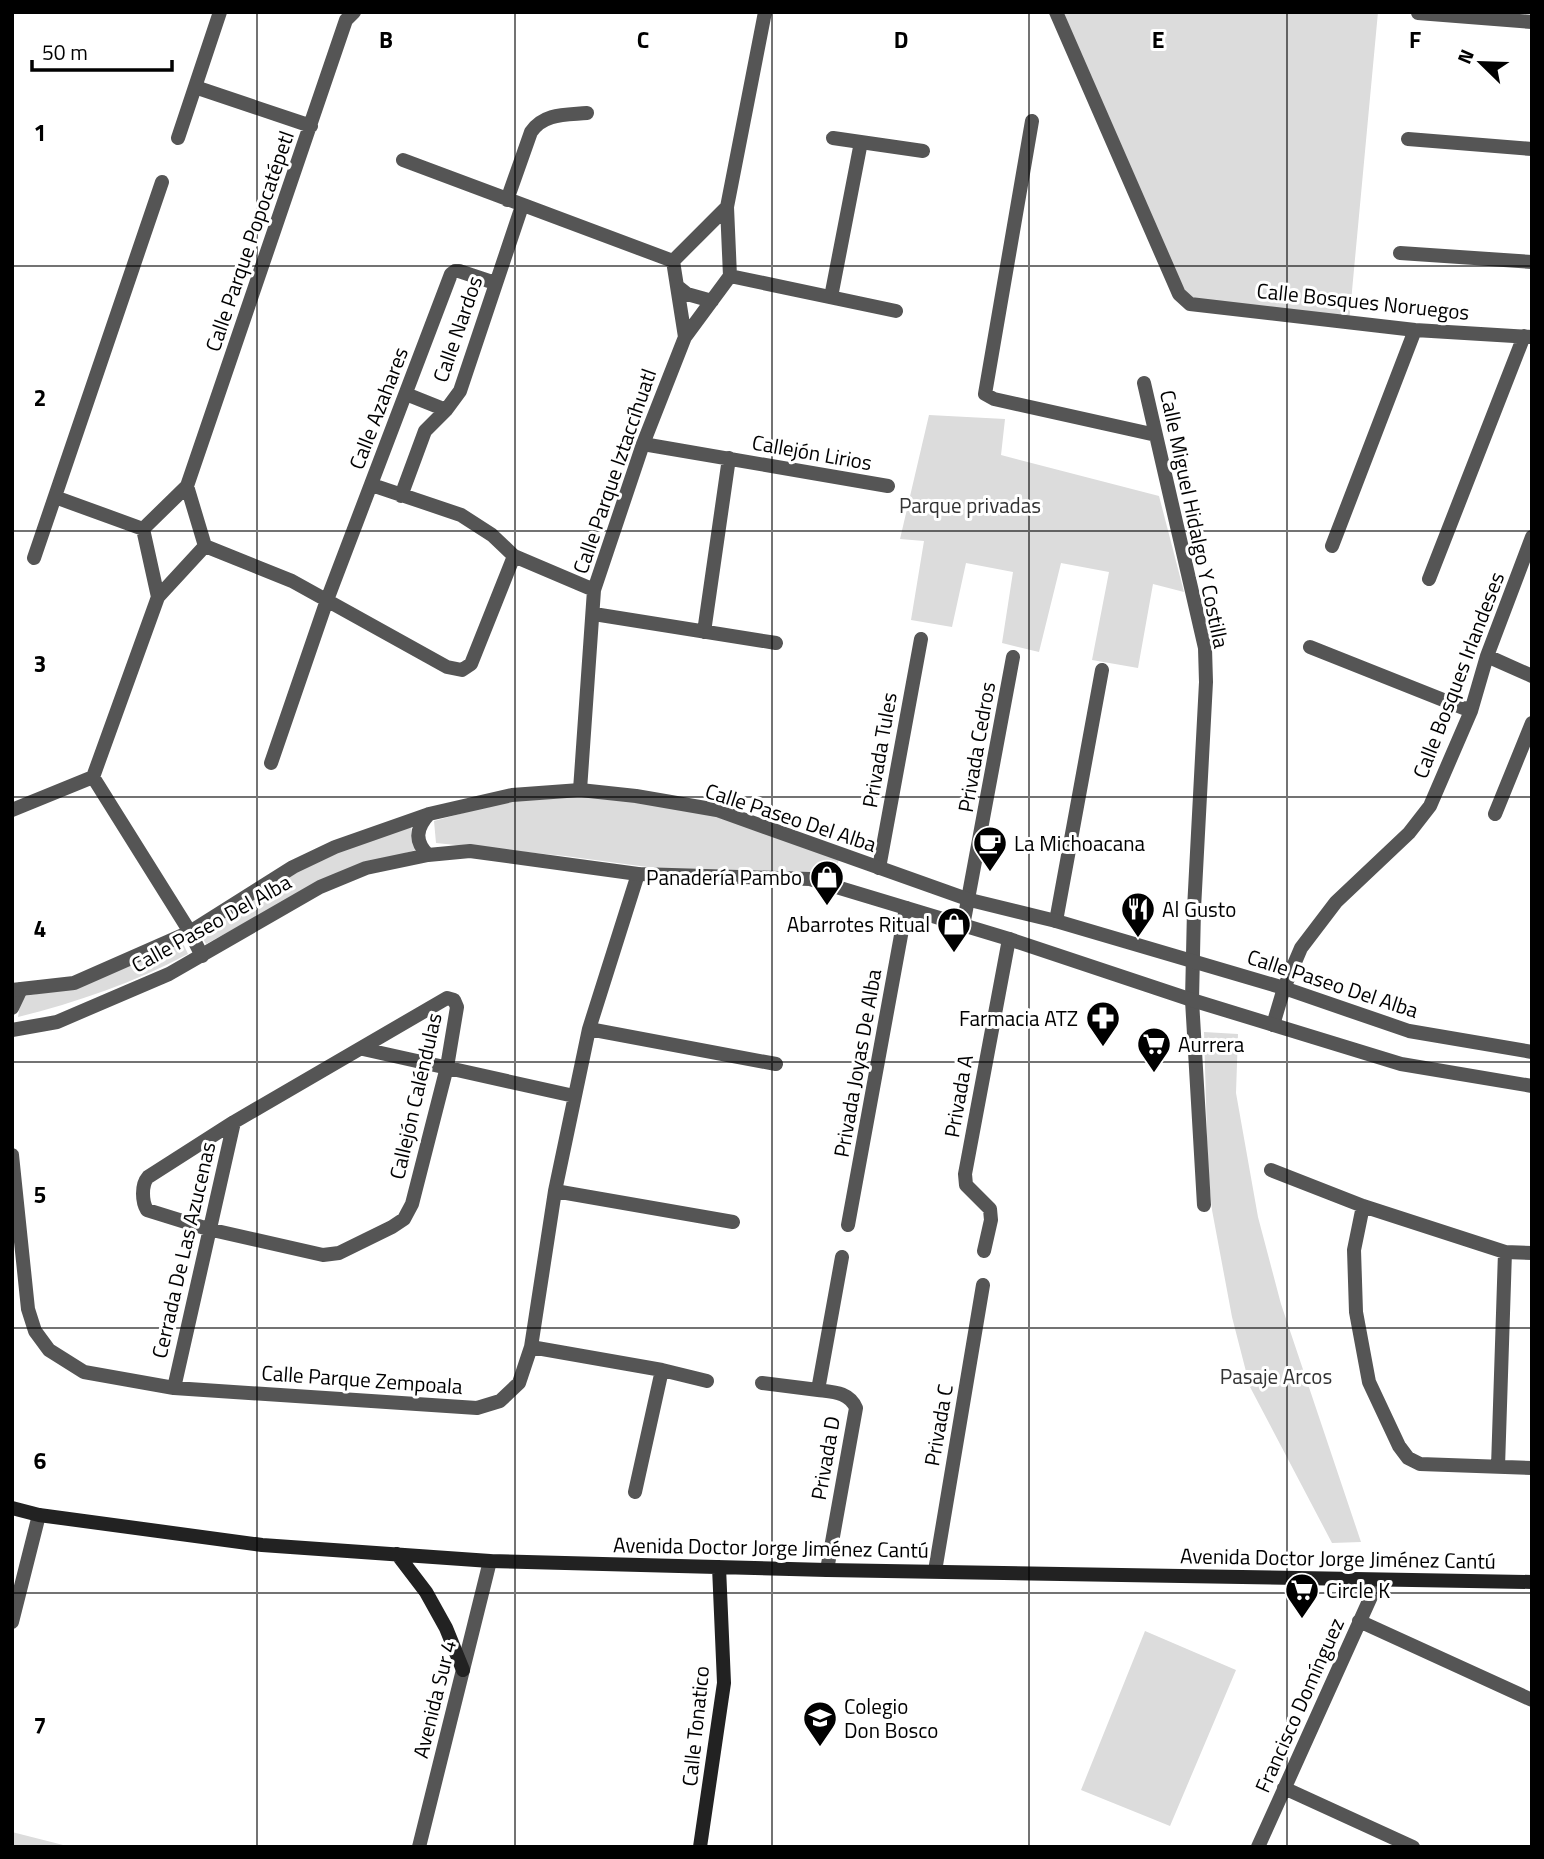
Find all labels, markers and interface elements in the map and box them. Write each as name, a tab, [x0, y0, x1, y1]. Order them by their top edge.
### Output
text: B	[379, 22, 393, 57]
text: C	[637, 22, 649, 57]
text: D	[894, 22, 908, 57]
text: E	[1152, 22, 1164, 57]
text: F	[1409, 22, 1421, 57]
scale bar	[32, 28, 172, 72]
north arrow	[1446, 28, 1516, 98]
text: 50 m	[42, 36, 88, 68]
text: N	[1449, 44, 1481, 68]
text: 1	[34, 115, 46, 150]
street label: Calle Parque Popocatépetl	[196, 126, 302, 356]
street label: Calle Nardos	[424, 272, 490, 386]
street label: Calle Bosques Noruegos	[1255, 274, 1471, 328]
street label: Calle Azahares	[340, 342, 416, 474]
street label: Calle Parque Iztaccíhuatl	[564, 364, 664, 578]
text: 2	[34, 380, 46, 415]
street label: Calle Miguel Hidalgo Y Costilla	[1152, 387, 1238, 651]
street label: Callejón Lirios	[750, 426, 874, 478]
park label: Parque privadas	[899, 489, 1041, 521]
street label: Calle Bosques Irlandeses	[1404, 567, 1512, 783]
text: 3	[34, 646, 46, 681]
street label: Privada Cedros	[949, 679, 1003, 815]
street label: Privada Tules	[853, 690, 905, 810]
street label: Calle Paseo Del Alba	[701, 774, 881, 860]
cafe icon: La Michoacana	[971, 824, 1009, 873]
place label: La Michoacana	[1014, 827, 1145, 859]
shop icon: Panadería Pambo	[808, 858, 846, 907]
place label: Panadería Pambo	[646, 861, 802, 893]
street label: Calle Paseo Del Alba	[125, 866, 297, 980]
restaurant icon: Al Gusto	[1119, 890, 1157, 939]
place label: Al Gusto	[1162, 893, 1236, 925]
shop icon: Abarrotes Ritual	[935, 905, 973, 954]
place label: Abarrotes Ritual	[787, 908, 930, 940]
text: 4	[34, 911, 46, 946]
street label: Calle Paseo Del Alba	[1243, 940, 1423, 1026]
street label: Privada Joyas De Alba	[825, 966, 889, 1160]
pharmacy icon: Farmacia ATZ	[1084, 999, 1122, 1048]
place label: Farmacia ATZ	[959, 1002, 1078, 1034]
street label: Callejón Caléndulas	[380, 1010, 450, 1182]
supermarket icon: Aurrera	[1135, 1025, 1173, 1074]
place label: Aurrera	[1178, 1028, 1245, 1060]
street label: Privada A	[935, 1052, 981, 1140]
street label: Cerrada De Las Azucenas	[143, 1139, 223, 1361]
text: 5	[34, 1177, 46, 1212]
street label: Calle Parque Zempoala	[260, 1356, 464, 1402]
park label: Pasaje Arcos	[1220, 1360, 1332, 1392]
street label: Privada C	[915, 1382, 961, 1468]
street label: Privada D	[802, 1414, 848, 1502]
text: 6	[34, 1443, 47, 1478]
street label: Avenida Doctor Jorge Jiménez Cantú	[613, 1528, 929, 1566]
street label: Avenida Doctor Jorge Jiménez Cantú	[1180, 1539, 1496, 1577]
supermarket icon: Circle K	[1283, 1571, 1321, 1620]
place label: Circle K	[1326, 1574, 1390, 1606]
street label: Francisco Domínguez	[1246, 1613, 1352, 1797]
street label: Avenida Sur 4	[404, 1636, 464, 1762]
street label: Calle Tonatico	[673, 1664, 717, 1788]
place label: Colegio Don Bosco	[844, 1690, 938, 1746]
school or university icon: Colegio Don Bosco	[801, 1699, 839, 1748]
text: 7	[34, 1708, 46, 1743]

